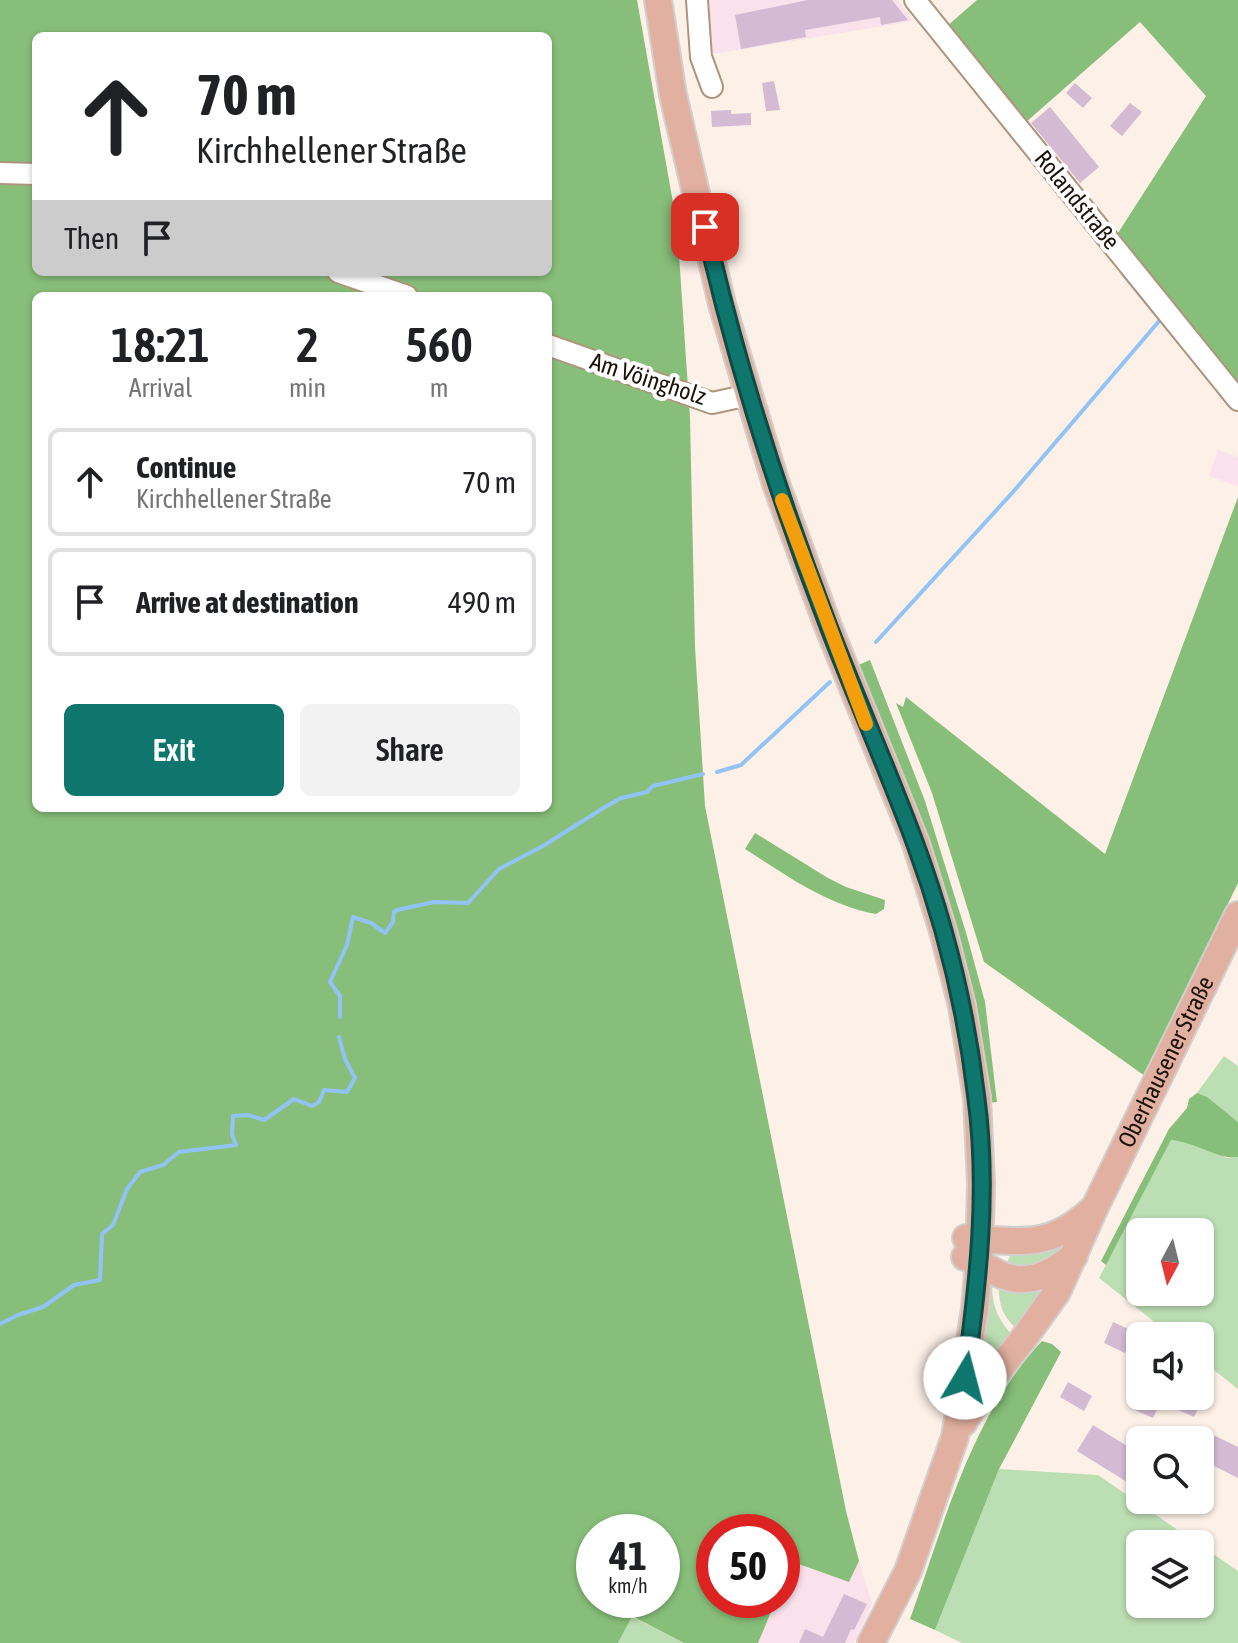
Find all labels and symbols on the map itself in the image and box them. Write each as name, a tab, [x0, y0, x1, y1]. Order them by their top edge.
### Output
street label: Rolandstraße	[1029, 145, 1125, 254]
pin	[671, 193, 739, 261]
street label: Am Vöingholz	[587, 347, 710, 410]
street label: Oberhausener Straße	[1112, 972, 1219, 1152]
north arrow	[1126, 1218, 1214, 1306]
position arrow	[923, 1336, 1007, 1420]
speed limit sign: 50	[696, 1514, 800, 1618]

